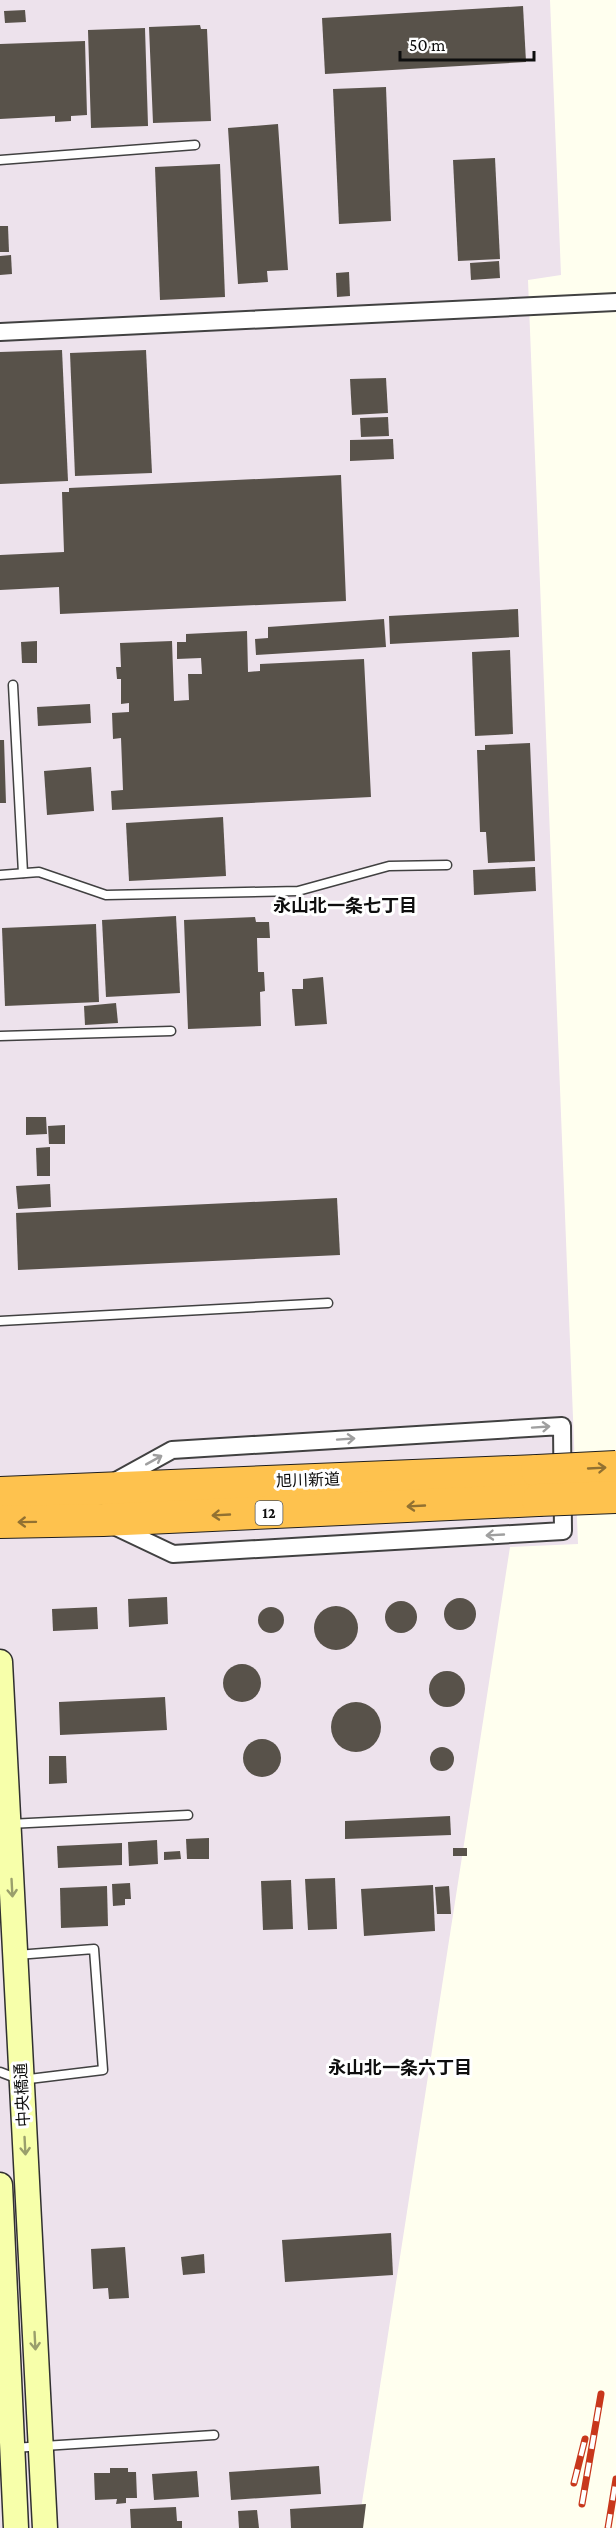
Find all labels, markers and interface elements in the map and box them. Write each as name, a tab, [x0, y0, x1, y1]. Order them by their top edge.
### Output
scale bar	[400, 24, 534, 62]
text: 50 m	[409, 35, 446, 55]
district label: 永山北一条七丁目	[273, 896, 417, 916]
one-way arrow	[530, 1422, 550, 1433]
one-way arrow	[336, 1434, 355, 1445]
one-way arrow	[145, 1454, 162, 1466]
one-way arrow	[587, 1463, 607, 1474]
street label: 旭川新道	[276, 1470, 340, 1490]
one-way arrow	[407, 1500, 427, 1511]
road number: 12	[256, 1501, 282, 1525]
one-way arrow	[212, 1509, 232, 1520]
one-way arrow	[17, 1516, 37, 1528]
one-way arrow	[485, 1530, 505, 1541]
one-way arrow	[6, 1878, 17, 1898]
district label: 永山北一条六丁目	[328, 2058, 472, 2078]
street label: 中央橋通	[12, 2063, 32, 2127]
one-way arrow	[19, 2135, 30, 2155]
one-way arrow	[30, 2330, 41, 2350]

